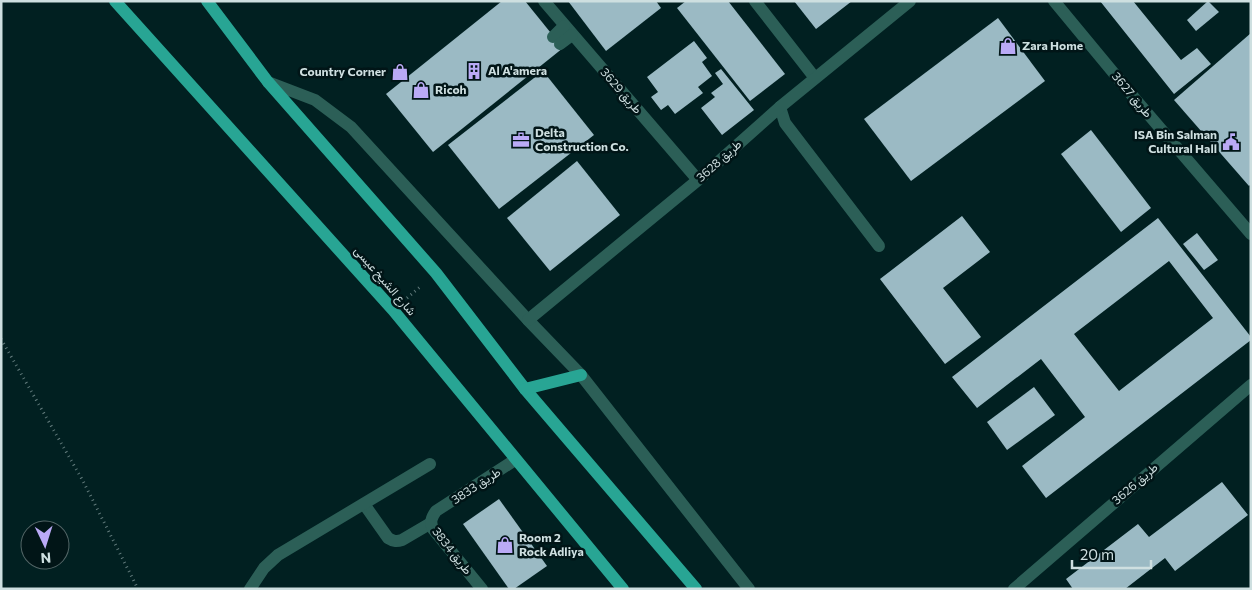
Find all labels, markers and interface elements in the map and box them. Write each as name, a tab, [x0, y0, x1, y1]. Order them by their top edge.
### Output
shop icon: Zara Home	[998, 36, 1018, 56]
place label: Zara Home	[1022, 38, 1083, 52]
building icon: Al A'amera	[464, 61, 484, 81]
shop icon: Country Corner	[390, 62, 410, 82]
place label: Al A'amera	[488, 63, 547, 77]
place label: Country Corner	[299, 64, 386, 78]
street label: طريق 3629	[597, 65, 645, 117]
street label: طريق 3627	[1108, 69, 1156, 121]
shop icon: Ricoh	[411, 80, 431, 100]
place label: Ricoh	[435, 82, 467, 96]
place label: Delta Construction Co.	[535, 125, 629, 153]
place label: ISA Bin Salman Cultural Hall	[1134, 127, 1217, 155]
office icon: Delta Construction Co.	[511, 130, 531, 150]
public building icon: ISA Bin Salman Cultural Hall	[1221, 132, 1241, 152]
street label: طريق 3628	[693, 136, 745, 186]
street label: شارع الشيخ عيسى	[350, 243, 420, 320]
street label: طريق 3626	[1109, 460, 1161, 508]
street label: طريق 3833	[448, 464, 504, 508]
north arrow	[20, 520, 70, 570]
street label: طريق 3834	[428, 524, 476, 578]
place label: Room 2 Rock Adliya	[519, 530, 584, 558]
shop icon: Room 2 Rock Adliya	[495, 535, 515, 555]
scale bar	[1072, 538, 1151, 570]
text: 20 m	[1080, 545, 1114, 563]
text: N	[40, 550, 52, 567]

